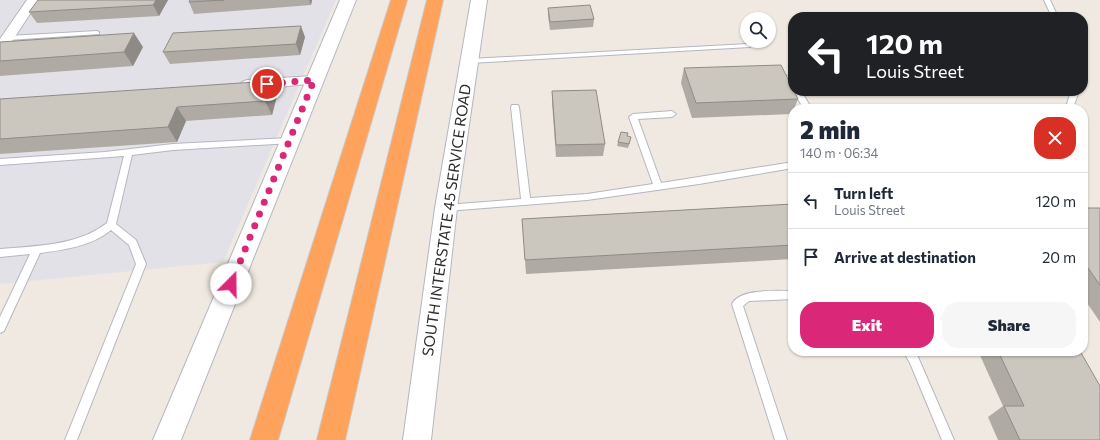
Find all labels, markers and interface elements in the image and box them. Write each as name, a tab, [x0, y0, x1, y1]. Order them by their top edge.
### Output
map controls	[740, 12, 776, 48]
button: search	[740, 12, 776, 48]
text: 120 m	[866, 26, 943, 60]
icon: left	[800, 28, 852, 80]
text: Louis Street	[866, 60, 964, 82]
pin	[250, 67, 284, 101]
icon: arrive	[256, 73, 278, 95]
street label: SOUTH INTERSTATE 45 SERVICE ROAD	[418, 83, 474, 357]
text: 2 min	[800, 115, 860, 144]
button: close	[1034, 117, 1076, 159]
text: 140 m · 06:34	[800, 145, 878, 161]
text: Turn left	[834, 184, 893, 202]
icon: left	[800, 190, 822, 212]
text: 120 m	[1036, 192, 1076, 210]
text: Louis Street	[834, 202, 905, 218]
icon: arrive	[800, 246, 822, 268]
text: Arrive at destination	[834, 248, 976, 266]
text: 20 m	[1042, 248, 1076, 266]
position arrow	[210, 263, 252, 305]
button: Exit	[800, 302, 934, 348]
button: Share	[942, 302, 1076, 348]

